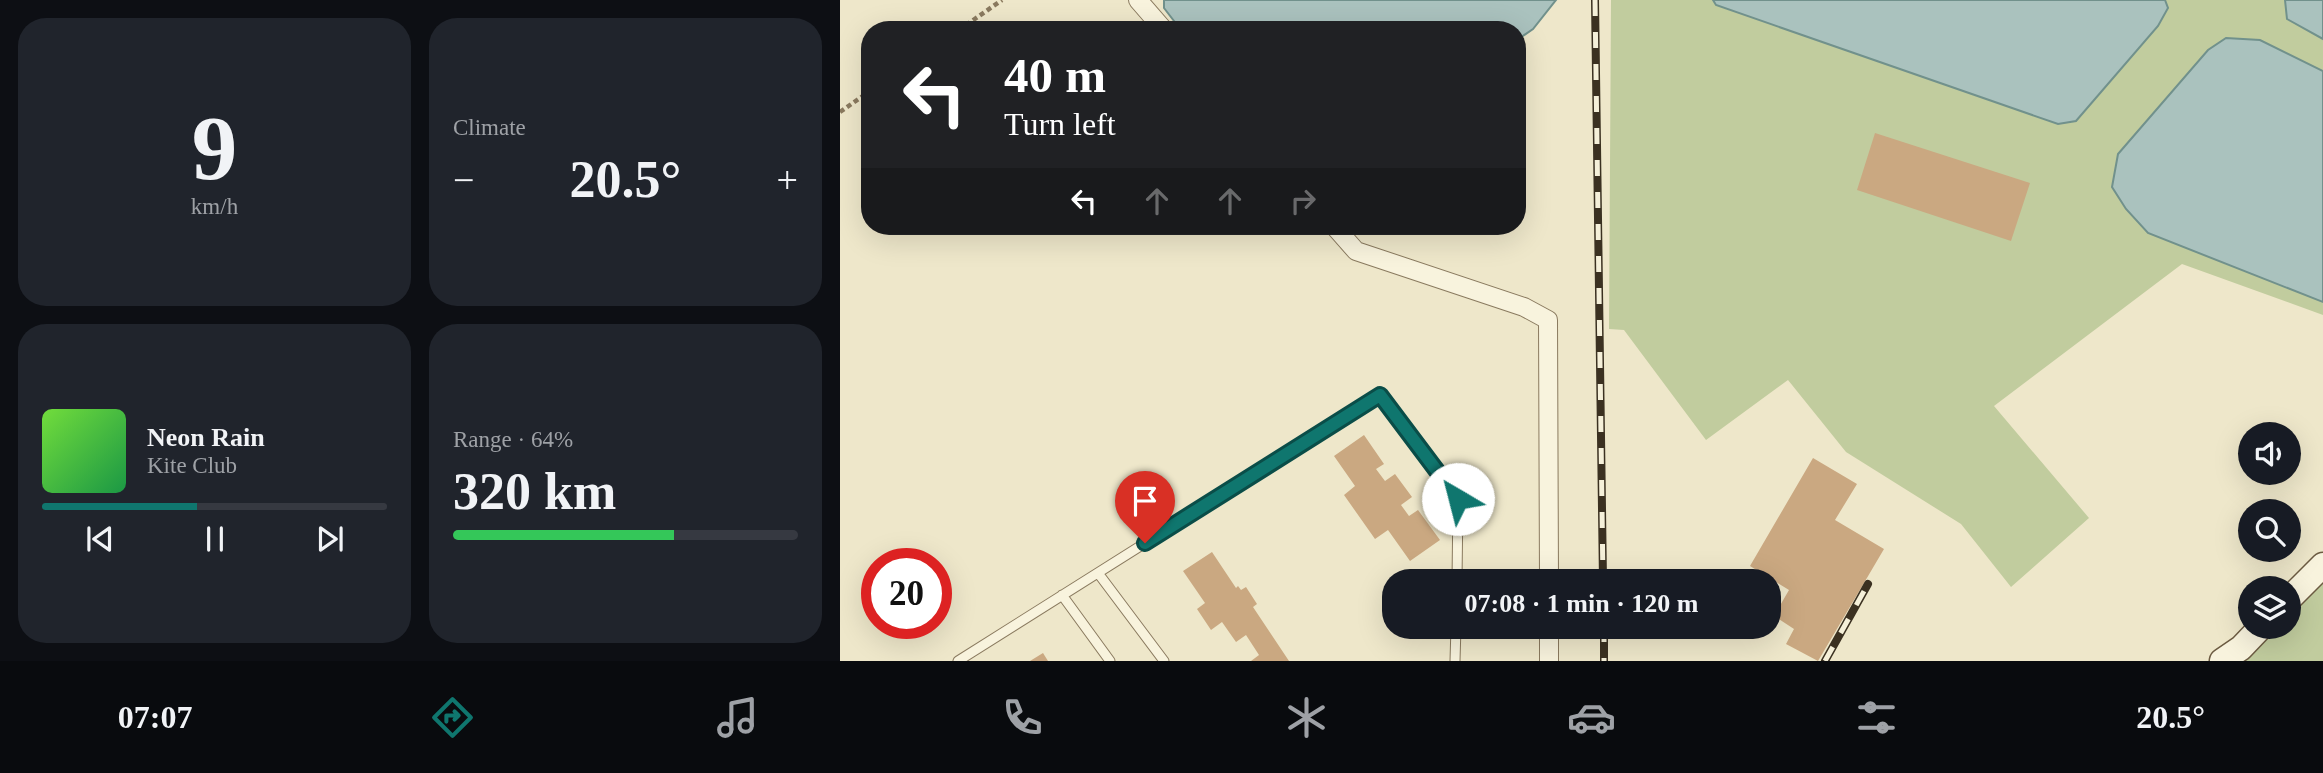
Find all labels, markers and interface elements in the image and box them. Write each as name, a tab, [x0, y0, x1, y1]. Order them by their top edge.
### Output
text: 40 m	[1004, 48, 1106, 103]
icon: left	[889, 49, 980, 140]
text: 9	[192, 98, 237, 199]
text: Turn left	[1004, 106, 1116, 142]
text: Climate	[453, 115, 526, 140]
text: 20.5°	[570, 151, 681, 208]
text: −	[453, 159, 474, 201]
text: +	[777, 159, 798, 201]
icon: left	[1065, 182, 1103, 220]
icon: ahead	[1138, 182, 1176, 220]
icon: ahead	[1211, 182, 1249, 220]
icon: right	[1284, 182, 1322, 220]
text: km/h	[191, 194, 238, 219]
map controls	[2238, 422, 2301, 639]
button: sound	[2238, 422, 2301, 485]
text: Neon Rain	[147, 423, 265, 452]
text: Range · 64%	[453, 427, 573, 452]
text: Kite Club	[147, 453, 237, 478]
position arrow	[1421, 462, 1495, 536]
text: 320 km	[453, 463, 616, 520]
pin	[1115, 471, 1175, 543]
icon: arrive	[1126, 482, 1164, 520]
button: search	[2238, 499, 2301, 562]
icon: previous	[81, 520, 119, 558]
icon: pause	[196, 520, 234, 558]
icon: next	[311, 520, 349, 558]
speed limit sign: 20	[861, 548, 952, 639]
button: layers	[2238, 576, 2301, 639]
text: 07:08 · 1 min · 120 m	[1465, 589, 1699, 618]
icon: directions	[428, 693, 477, 742]
icon: music	[713, 693, 762, 742]
icon: phone	[998, 693, 1047, 742]
icon: climate	[1282, 693, 1331, 742]
icon: car	[1567, 693, 1616, 742]
icon: filters	[1852, 693, 1901, 742]
text: 07:07	[118, 699, 193, 735]
text: 20.5°	[2136, 699, 2205, 735]

